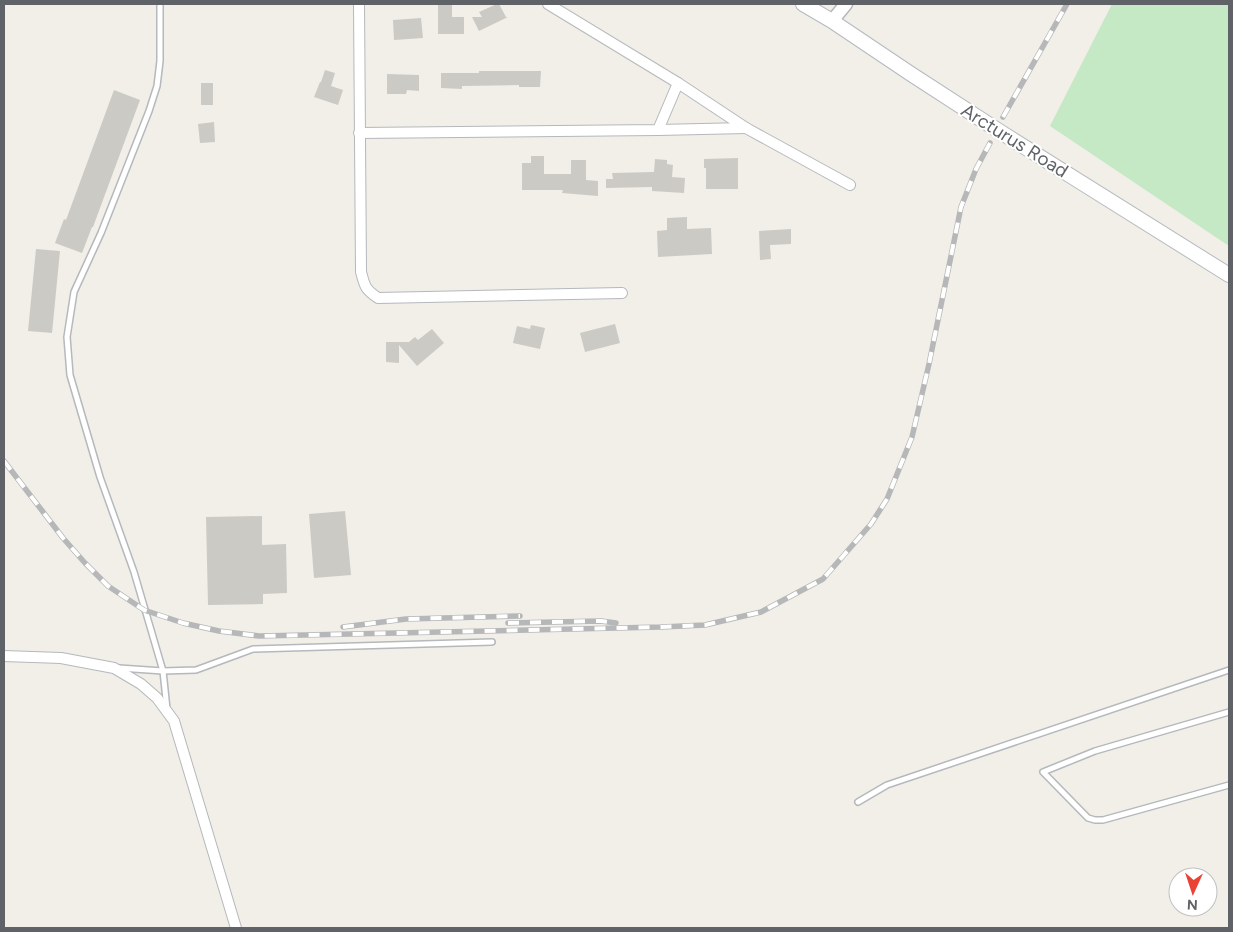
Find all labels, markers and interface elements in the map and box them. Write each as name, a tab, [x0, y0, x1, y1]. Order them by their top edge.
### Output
street label: Arcturus Road	[957, 98, 1072, 182]
north arrow	[1168, 867, 1218, 917]
text: N	[1186, 896, 1198, 913]

